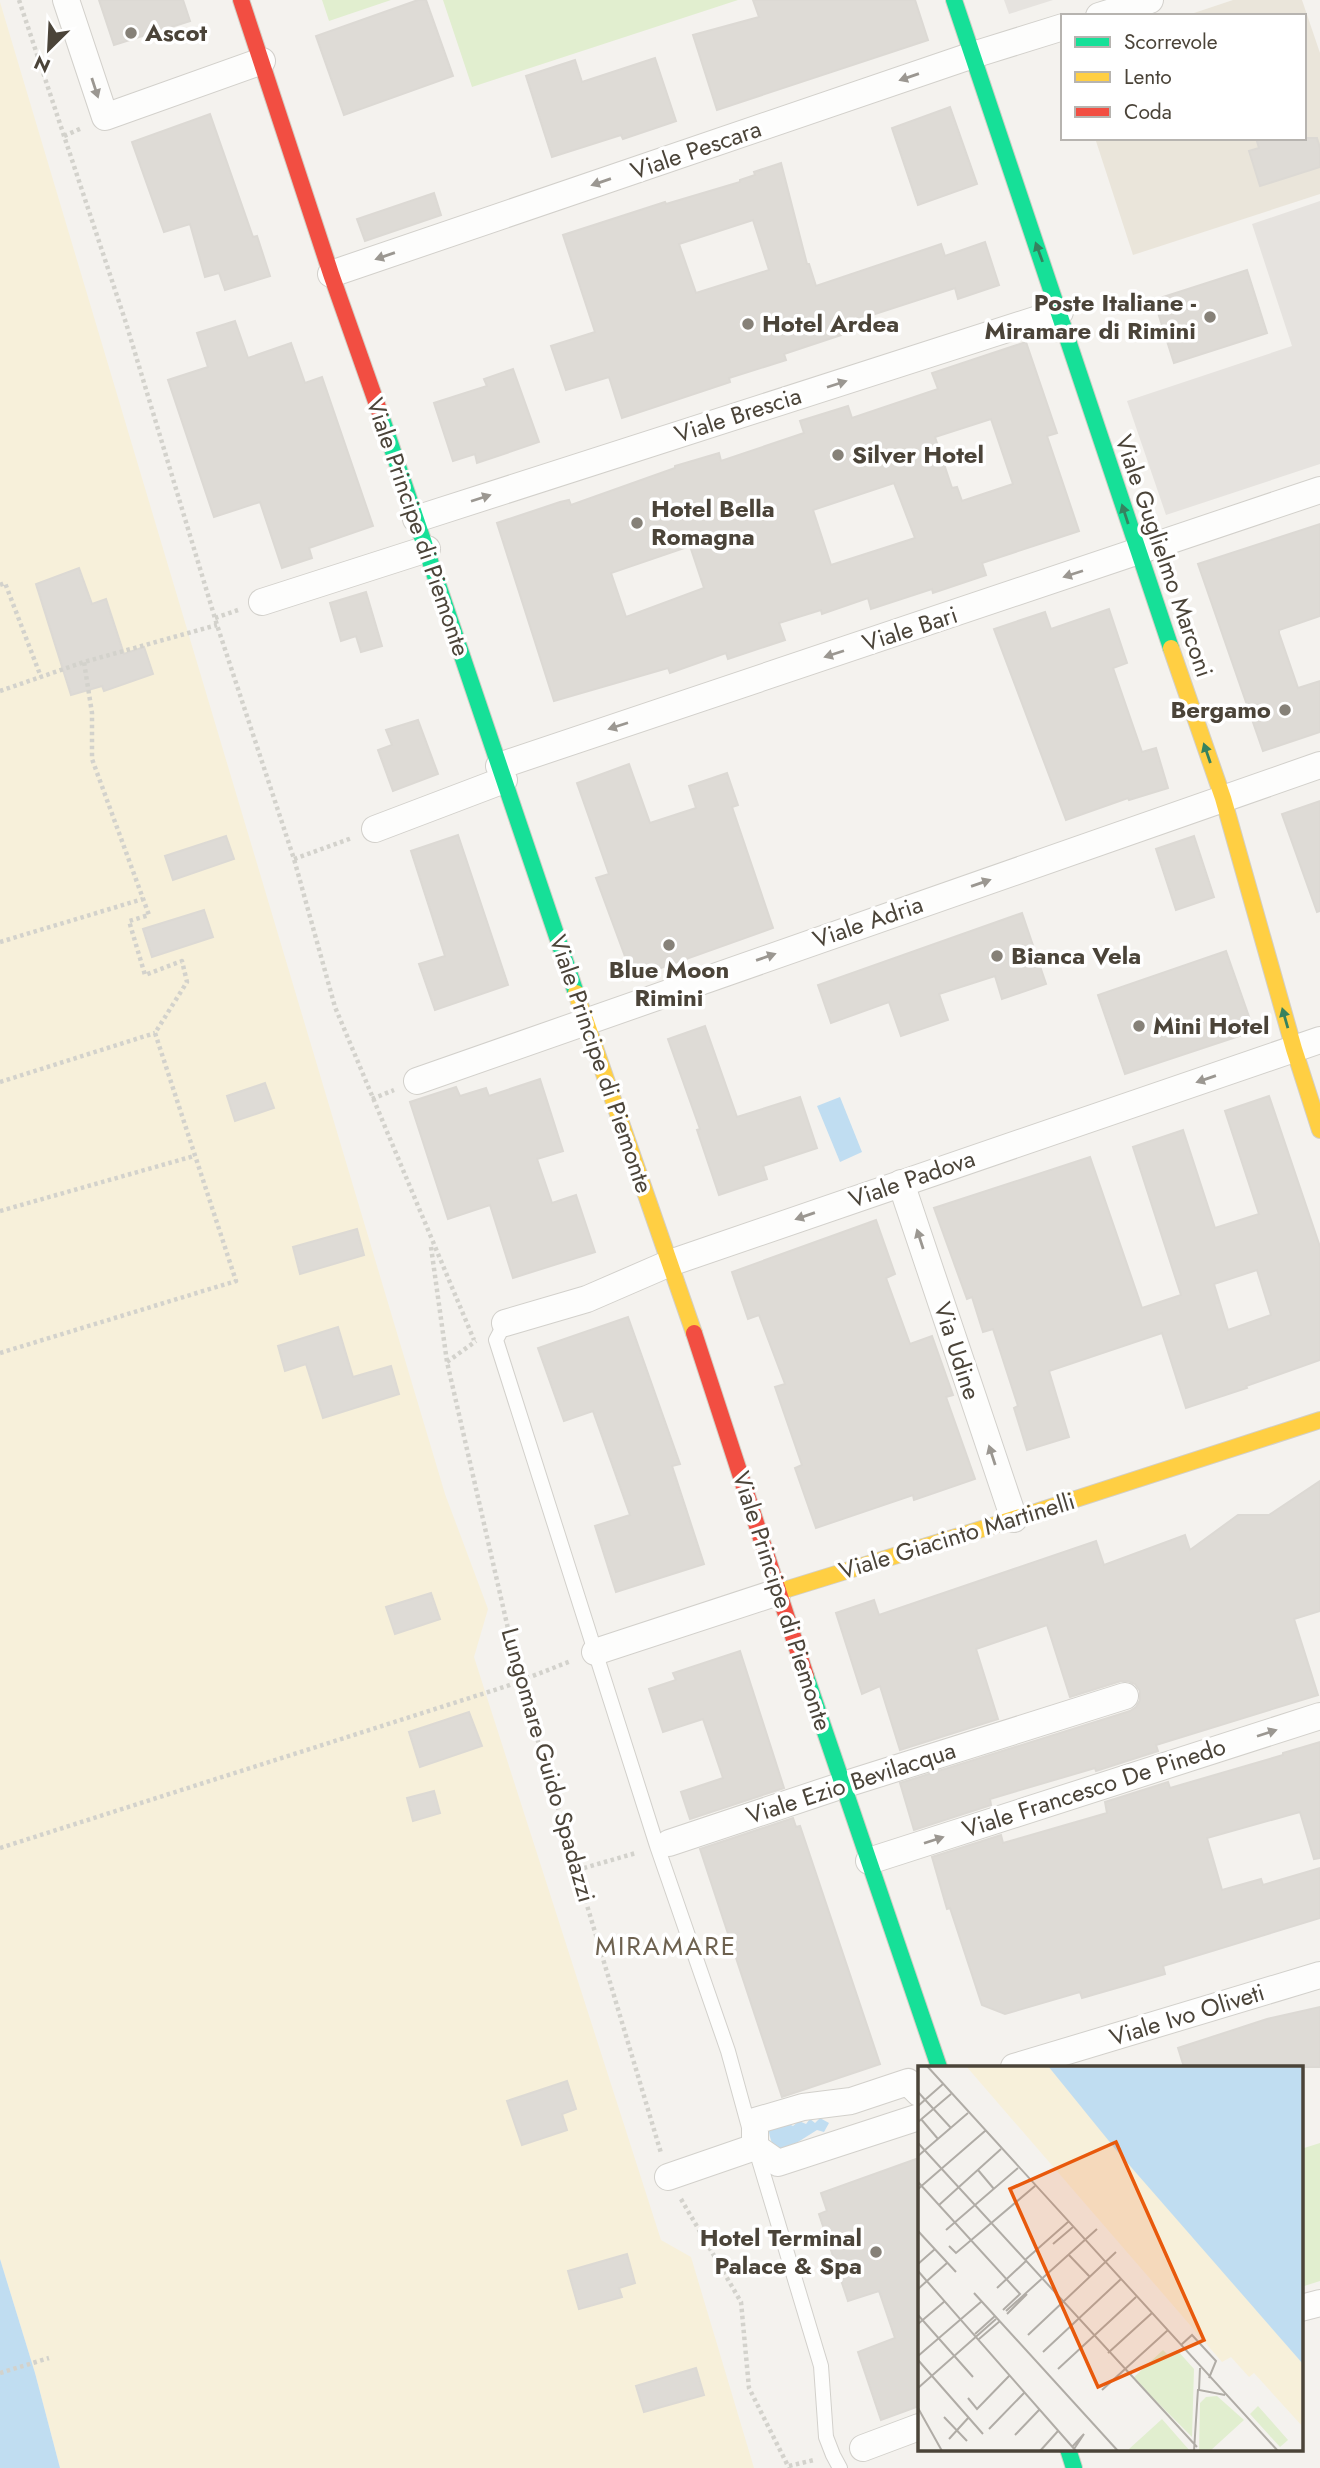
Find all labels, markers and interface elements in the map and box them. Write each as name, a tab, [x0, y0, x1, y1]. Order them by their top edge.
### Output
north arrow	[14, 14, 84, 84]
legend	[1061, 14, 1306, 140]
place label: Ascot	[144, 15, 208, 50]
marker: Ascot	[123, 25, 139, 41]
text: Scorrevole	[1124, 27, 1218, 57]
text: N	[30, 49, 55, 79]
text: Lento	[1124, 62, 1172, 92]
one-way arrow	[898, 72, 919, 83]
one-way arrow	[91, 78, 101, 99]
text: Coda	[1124, 97, 1172, 127]
street label: Viale Pescara	[626, 111, 766, 188]
one-way arrow	[590, 177, 611, 188]
one-way arrow	[1033, 241, 1044, 262]
one-way arrow	[375, 251, 396, 262]
place label: Poste Italiane - Miramare di Rimini	[985, 285, 1197, 348]
place label: Hotel Ardea	[762, 306, 899, 341]
marker: Poste Italiane - Miramare di Rimini	[1202, 309, 1218, 325]
marker: Hotel Ardea	[740, 316, 756, 332]
street label: Viale Brescia	[670, 378, 806, 451]
one-way arrow	[827, 378, 848, 388]
street label: Viale Principe di Piemonte	[358, 393, 479, 661]
street label: Viale Guglielmo Marconi	[1106, 430, 1222, 682]
place label: Silver Hotel	[852, 437, 984, 472]
marker: Silver Hotel	[830, 447, 846, 463]
place label: Hotel Bella Romagna	[651, 491, 775, 554]
one-way arrow	[470, 493, 491, 503]
one-way arrow	[1120, 504, 1130, 525]
marker: Hotel Bella Romagna	[629, 515, 645, 531]
one-way arrow	[1062, 569, 1083, 580]
street label: Viale Bari	[858, 597, 962, 660]
one-way arrow	[823, 649, 844, 660]
place label: Bergamo	[1170, 692, 1271, 727]
marker: Bergamo	[1277, 702, 1293, 718]
one-way arrow	[608, 721, 629, 732]
one-way arrow	[1201, 742, 1212, 763]
one-way arrow	[971, 877, 992, 888]
street label: Viale Adria	[808, 886, 928, 957]
street label: Viale Principe di Piemonte	[541, 930, 662, 1198]
marker: Blue Moon Rimini	[661, 937, 677, 953]
place label: Bianca Vela	[1011, 938, 1141, 973]
marker: Bianca Vela	[989, 948, 1005, 964]
one-way arrow	[756, 951, 777, 962]
place label: Blue Moon Rimini	[609, 952, 729, 1015]
one-way arrow	[1279, 1007, 1290, 1029]
place label: Mini Hotel	[1153, 1008, 1270, 1043]
marker: Mini Hotel	[1131, 1018, 1147, 1034]
one-way arrow	[1196, 1074, 1217, 1085]
street label: Viale Padova	[844, 1141, 980, 1216]
one-way arrow	[795, 1211, 816, 1222]
one-way arrow	[914, 1228, 925, 1249]
street label: Via Udine	[925, 1298, 990, 1404]
one-way arrow	[986, 1444, 997, 1465]
street label: Viale Principe di Piemonte	[724, 1467, 841, 1735]
street label: Viale Giacinto Martinelli	[835, 1483, 1079, 1588]
street label: Lungomare Guido Spadazzi	[493, 1624, 604, 1906]
one-way arrow	[1257, 1727, 1278, 1738]
street label: Viale Francesco De Pinedo	[958, 1728, 1230, 1847]
street label: Viale Ezio Bevilacqua	[742, 1732, 960, 1833]
one-way arrow	[923, 1834, 944, 1845]
district label: MIRAMARE	[595, 1927, 737, 1965]
street label: Viale Ivo Oliveti	[1105, 1974, 1269, 2055]
inset map	[918, 2066, 1302, 2450]
place label: Hotel Terminal Palace & Spa	[700, 2220, 862, 2283]
marker: Hotel Terminal Palace & Spa	[868, 2244, 884, 2260]

